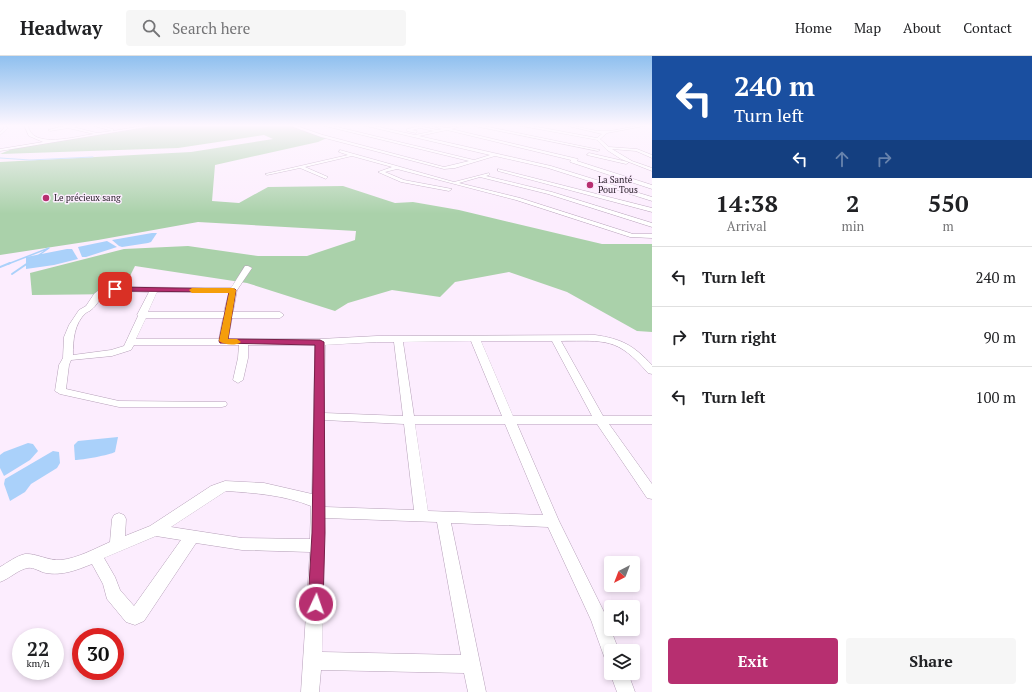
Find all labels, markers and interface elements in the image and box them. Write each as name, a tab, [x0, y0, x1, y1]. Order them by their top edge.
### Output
search box	[126, 10, 406, 46]
text: Headway	[20, 15, 102, 40]
icon: search	[140, 17, 162, 39]
text: Search here	[172, 18, 250, 38]
text: Home	[795, 18, 832, 37]
text: Map	[854, 18, 881, 37]
text: About	[903, 18, 941, 37]
text: Contact	[963, 18, 1012, 37]
text: 240 m	[734, 67, 815, 104]
icon: left	[668, 72, 720, 124]
text: Turn left	[734, 103, 804, 127]
icon: left	[789, 148, 811, 170]
icon: ahead	[831, 148, 853, 170]
icon: right	[873, 148, 895, 170]
place label: La Santé Pour Tous	[598, 174, 638, 196]
marker: La Santé Pour Tous	[585, 180, 595, 190]
text: 14:38	[715, 187, 778, 219]
text: 2	[846, 187, 860, 219]
text: 550	[928, 187, 968, 219]
place label: Le précieux sang	[54, 192, 121, 204]
marker: Le précieux sang	[41, 193, 51, 203]
text: Arrival	[727, 217, 767, 235]
text: min	[841, 217, 864, 235]
text: m	[943, 217, 954, 235]
icon: left	[668, 266, 690, 288]
text: Turn left	[702, 267, 766, 287]
text: 240 m	[975, 267, 1016, 287]
pin	[98, 272, 132, 306]
icon: arrive	[104, 278, 126, 300]
icon: right	[668, 326, 690, 348]
text: Turn right	[702, 327, 777, 347]
text: 90 m	[983, 327, 1016, 347]
icon: left	[668, 386, 690, 408]
text: Turn left	[702, 387, 766, 407]
text: 100 m	[975, 387, 1016, 407]
north arrow	[604, 556, 640, 592]
map controls	[604, 556, 640, 680]
position arrow	[295, 583, 337, 625]
button: sound	[604, 600, 640, 636]
speed limit sign: 30	[72, 628, 124, 680]
text: 22	[27, 635, 49, 662]
button: Exit	[668, 638, 838, 684]
button: Share	[846, 638, 1016, 684]
button: layers	[604, 644, 640, 680]
text: km/h	[26, 657, 50, 670]

